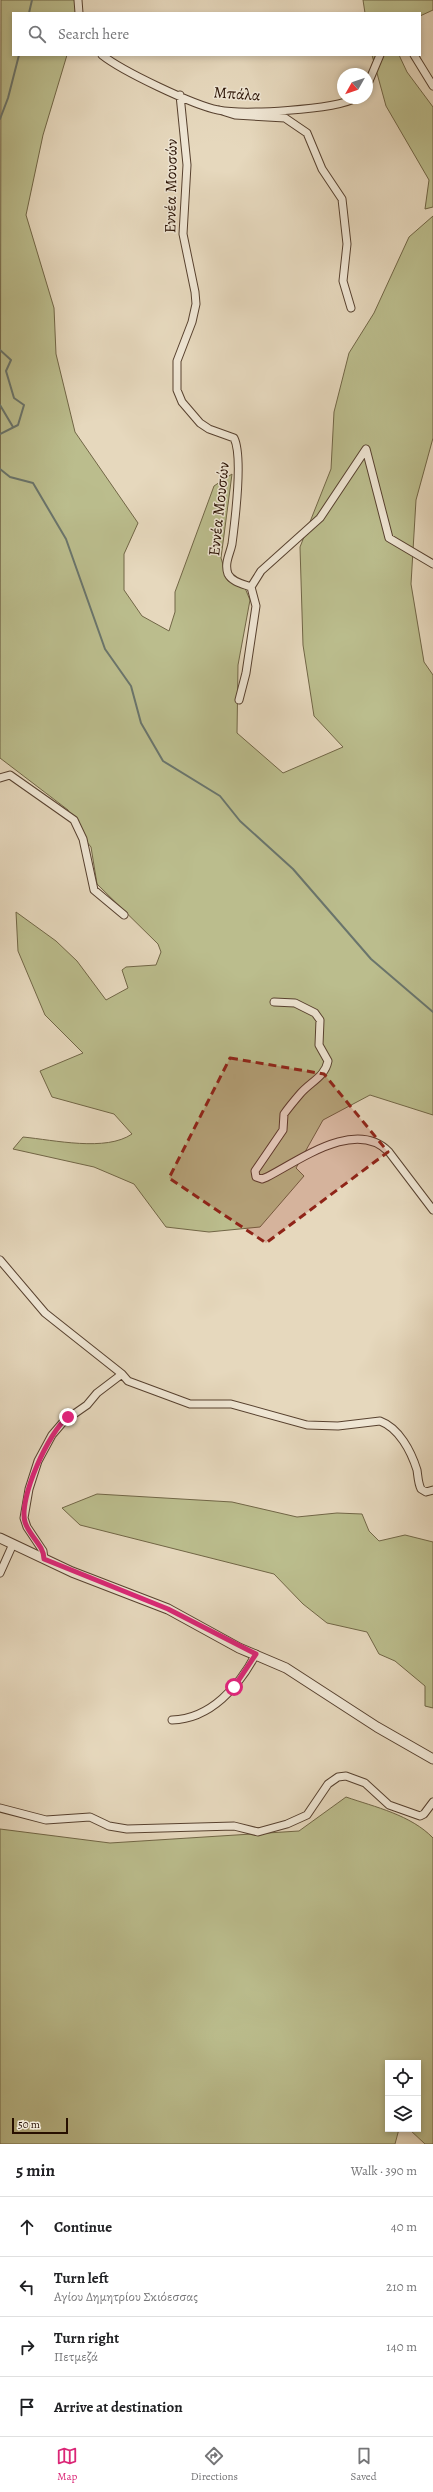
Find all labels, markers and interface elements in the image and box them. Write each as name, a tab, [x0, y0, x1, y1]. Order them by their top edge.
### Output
search box	[12, 12, 421, 56]
icon: search	[26, 23, 48, 45]
text: Search here	[58, 24, 129, 44]
north arrow	[337, 68, 373, 104]
street label: Μπάλα	[213, 81, 262, 107]
street label: Εννέα Μουσών	[159, 138, 183, 233]
street label: Εννέα Μουσών	[203, 460, 235, 557]
route end	[59, 1408, 77, 1426]
route start	[225, 1678, 243, 1696]
map controls	[385, 2060, 421, 2132]
button: locate	[385, 2060, 421, 2096]
button: layers	[385, 2096, 421, 2132]
scale bar	[12, 2116, 68, 2135]
text: 50 m	[18, 2117, 40, 2132]
text: 5 min	[16, 2159, 55, 2182]
text: Walk · 390 m	[351, 2162, 417, 2179]
icon: ahead	[16, 2216, 38, 2238]
text: Continue	[54, 2217, 112, 2237]
text: 40 m	[391, 2218, 417, 2235]
text: Turn left	[54, 2268, 109, 2288]
icon: left	[16, 2276, 38, 2298]
text: 210 m	[386, 2278, 417, 2295]
text: Αγίου Δημητρίου Σκιόεσσας	[54, 2288, 198, 2305]
text: Turn right	[54, 2328, 119, 2348]
icon: right	[16, 2336, 38, 2358]
text: 140 m	[386, 2338, 417, 2355]
text: Πετμεζά	[54, 2348, 98, 2365]
icon: arrive	[16, 2396, 38, 2418]
text: Arrive at destination	[54, 2397, 183, 2417]
tab: Map	[56, 2445, 78, 2484]
tab: Directions	[191, 2445, 238, 2484]
tab: Saved	[351, 2445, 377, 2484]

